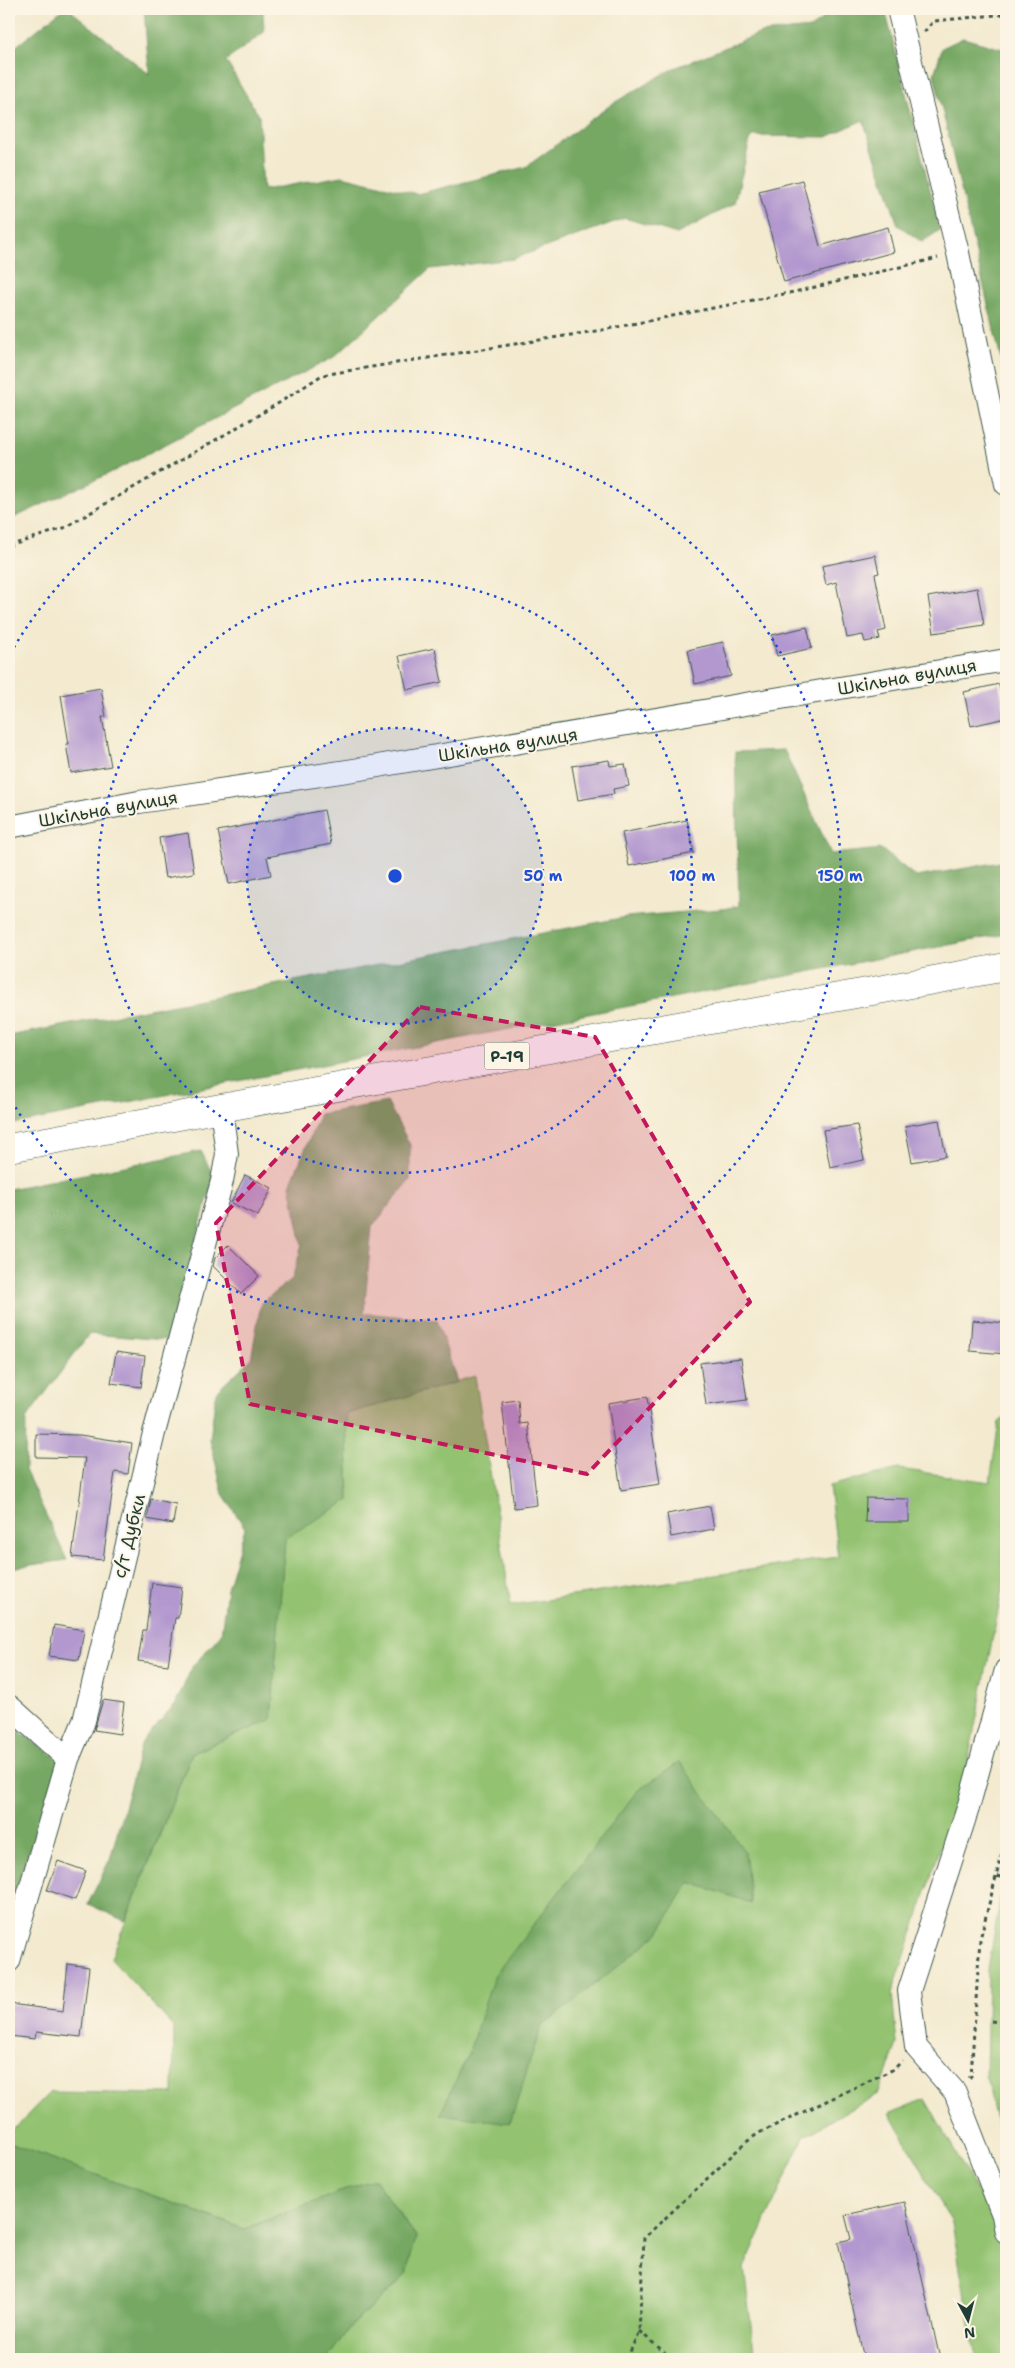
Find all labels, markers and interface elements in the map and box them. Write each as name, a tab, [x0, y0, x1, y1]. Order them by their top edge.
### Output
street label: Шкільна вулиця	[836, 653, 978, 701]
street label: Шкільна вулиця	[437, 722, 579, 768]
street label: Шкільна вулиця	[37, 785, 179, 833]
text: 50 m	[524, 866, 563, 886]
text: 100 m	[669, 866, 715, 886]
text: 150 m	[817, 866, 863, 886]
centre of rings	[386, 867, 404, 885]
road number: Р-19	[484, 1042, 530, 1070]
street label: с/т Дубки	[107, 1491, 151, 1581]
north arrow	[942, 2296, 992, 2346]
text: N	[963, 2323, 976, 2343]

